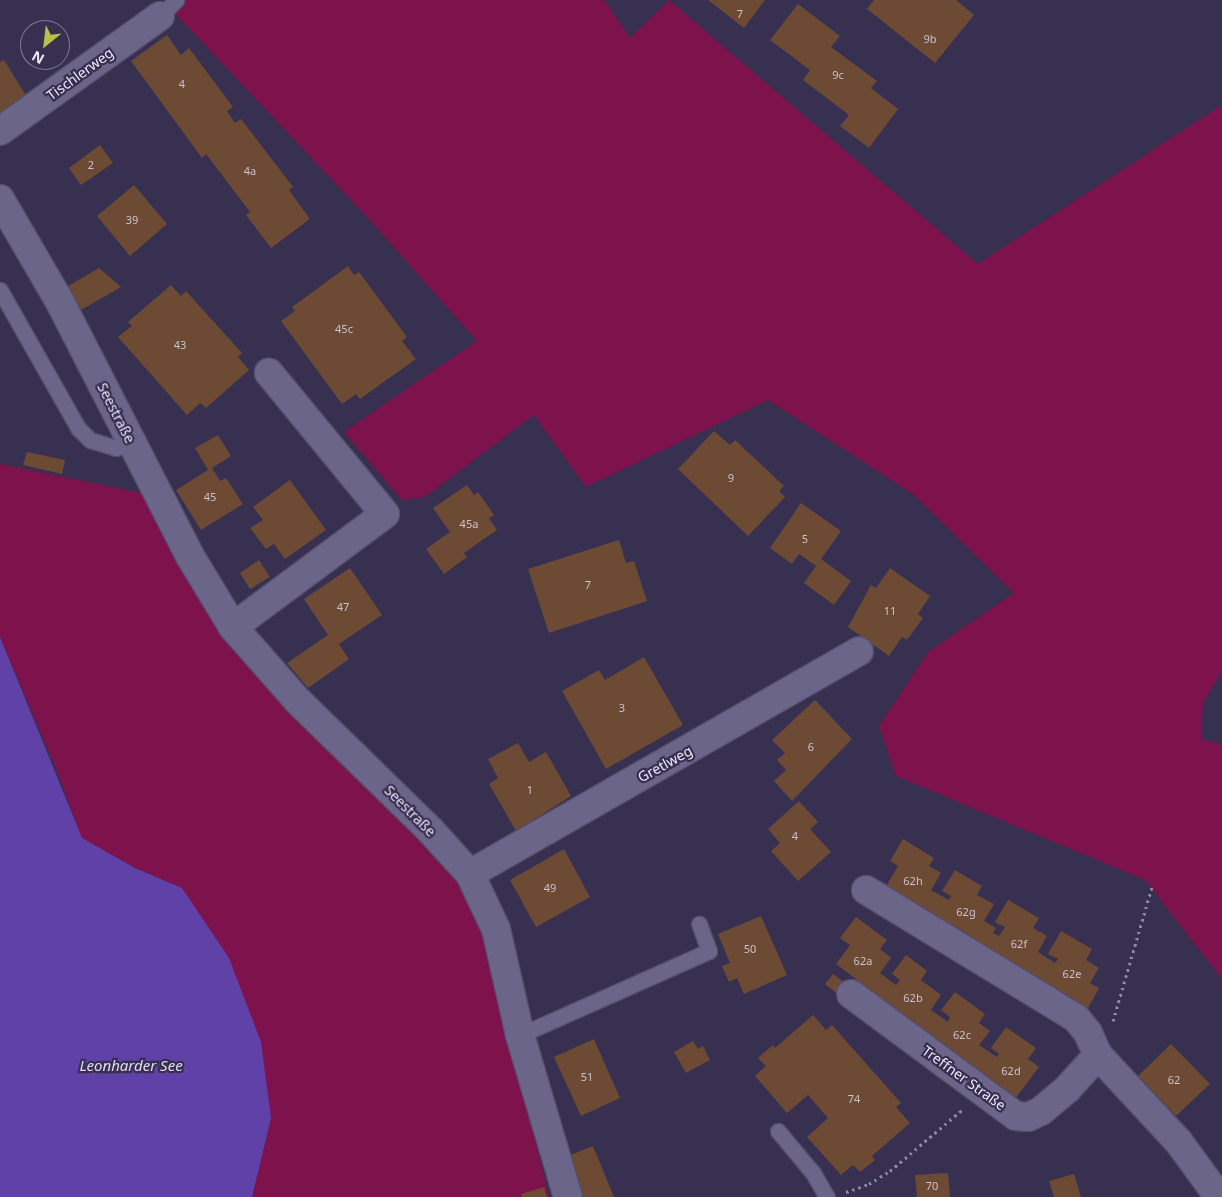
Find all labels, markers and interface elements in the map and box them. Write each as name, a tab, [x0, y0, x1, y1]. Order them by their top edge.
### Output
house number: 7	[737, 7, 743, 21]
north arrow	[20, 20, 70, 70]
house number: 9b	[923, 32, 937, 46]
street label: Tischlerweg	[43, 44, 117, 104]
text: N	[28, 47, 48, 69]
house number: 9c	[832, 68, 844, 82]
house number: 4	[179, 77, 185, 91]
house number: 2	[88, 158, 94, 172]
house number: 4a	[244, 164, 256, 178]
house number: 39	[126, 213, 138, 227]
house number: 45c	[335, 322, 353, 336]
house number: 43	[174, 338, 186, 352]
street label: Seestraße	[94, 380, 138, 446]
house number: 9	[728, 471, 734, 485]
house number: 45	[204, 490, 216, 504]
house number: 45a	[460, 517, 478, 531]
house number: 5	[802, 532, 808, 546]
house number: 7	[585, 578, 591, 592]
house number: 47	[337, 600, 349, 614]
house number: 11	[884, 604, 896, 618]
house number: 3	[619, 701, 625, 715]
house number: 6	[808, 740, 814, 754]
street label: Gretlweg	[635, 742, 695, 786]
street label: Seestraße	[381, 782, 439, 840]
house number: 1	[527, 783, 533, 797]
house number: 4	[792, 829, 798, 843]
house number: 62h	[903, 874, 923, 888]
house number: 49	[544, 881, 556, 895]
house number: 62g	[956, 905, 976, 919]
house number: 62f	[1011, 937, 1027, 951]
house number: 50	[744, 942, 756, 956]
house number: 62a	[854, 954, 872, 968]
house number: 62e	[1063, 967, 1081, 981]
house number: 62b	[903, 991, 923, 1005]
house number: 62c	[953, 1028, 971, 1042]
street label: Treffner Straße	[919, 1042, 1009, 1114]
water label: Leonharder See	[79, 1057, 183, 1075]
house number: 62d	[1001, 1064, 1021, 1078]
house number: 51	[581, 1070, 593, 1084]
house number: 62	[1168, 1073, 1180, 1087]
house number: 74	[848, 1092, 860, 1106]
house number: 70	[926, 1179, 938, 1193]

